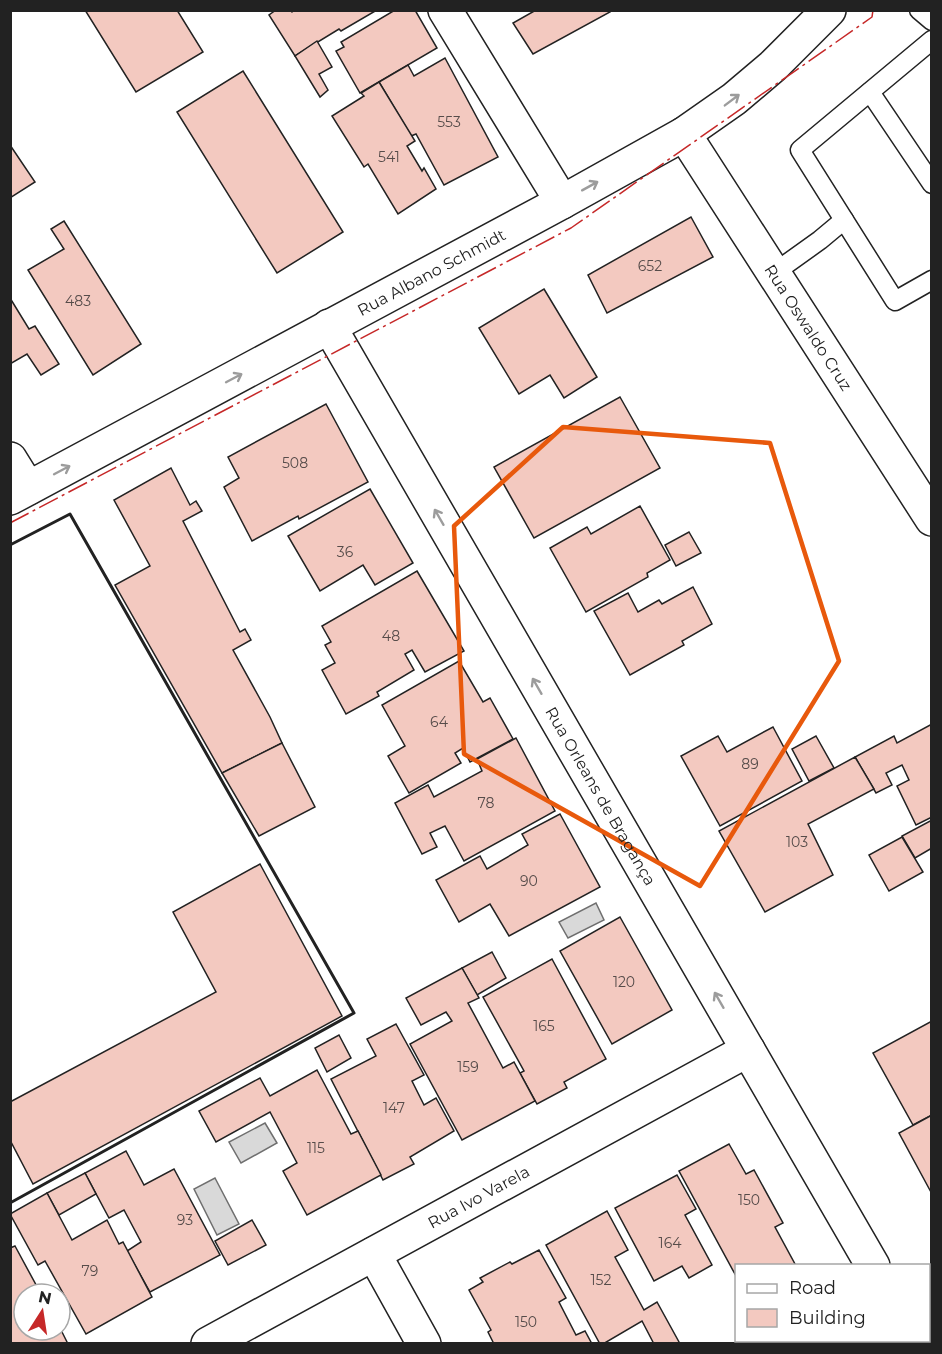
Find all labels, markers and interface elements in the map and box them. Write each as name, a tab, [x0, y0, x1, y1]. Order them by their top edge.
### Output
one-way arrow	[723, 94, 739, 107]
house number: 553	[437, 113, 461, 131]
house number: 541	[378, 148, 400, 166]
one-way arrow	[581, 180, 599, 191]
street label: Rua Albano Schmidt	[354, 224, 509, 320]
house number: 652	[638, 257, 662, 275]
street label: Rua Oswaldo Cruz	[761, 261, 856, 394]
house number: 483	[65, 292, 91, 310]
one-way arrow	[224, 372, 242, 383]
house number: 508	[282, 454, 308, 472]
one-way arrow	[53, 464, 70, 476]
one-way arrow	[433, 509, 445, 526]
house number: 36	[337, 543, 354, 561]
house number: 48	[382, 627, 400, 645]
one-way arrow	[530, 677, 542, 694]
street label: Rua Orleans de Bragança	[542, 703, 660, 889]
house number: 64	[430, 713, 449, 731]
house number: 89	[741, 755, 759, 773]
house number: 78	[478, 794, 495, 812]
house number: 103	[786, 833, 808, 851]
house number: 90	[520, 872, 538, 890]
house number: 120	[613, 973, 635, 991]
one-way arrow	[712, 992, 724, 1009]
house number: 165	[533, 1017, 555, 1035]
house number: 159	[457, 1058, 479, 1076]
house number: 147	[383, 1099, 405, 1117]
house number: 115	[307, 1139, 325, 1157]
street label: Rua Ivo Varela	[424, 1161, 533, 1232]
house number: 150	[738, 1191, 760, 1209]
house number: 93	[177, 1211, 193, 1229]
house number: 164	[659, 1234, 682, 1252]
house number: 79	[82, 1262, 98, 1280]
legend	[735, 1264, 930, 1342]
house number: 152	[591, 1271, 611, 1289]
text: Road	[789, 1277, 836, 1299]
north arrow	[12, 1282, 72, 1342]
text: N	[37, 1287, 53, 1308]
text: Building	[789, 1307, 866, 1329]
house number: 150	[515, 1313, 537, 1331]

